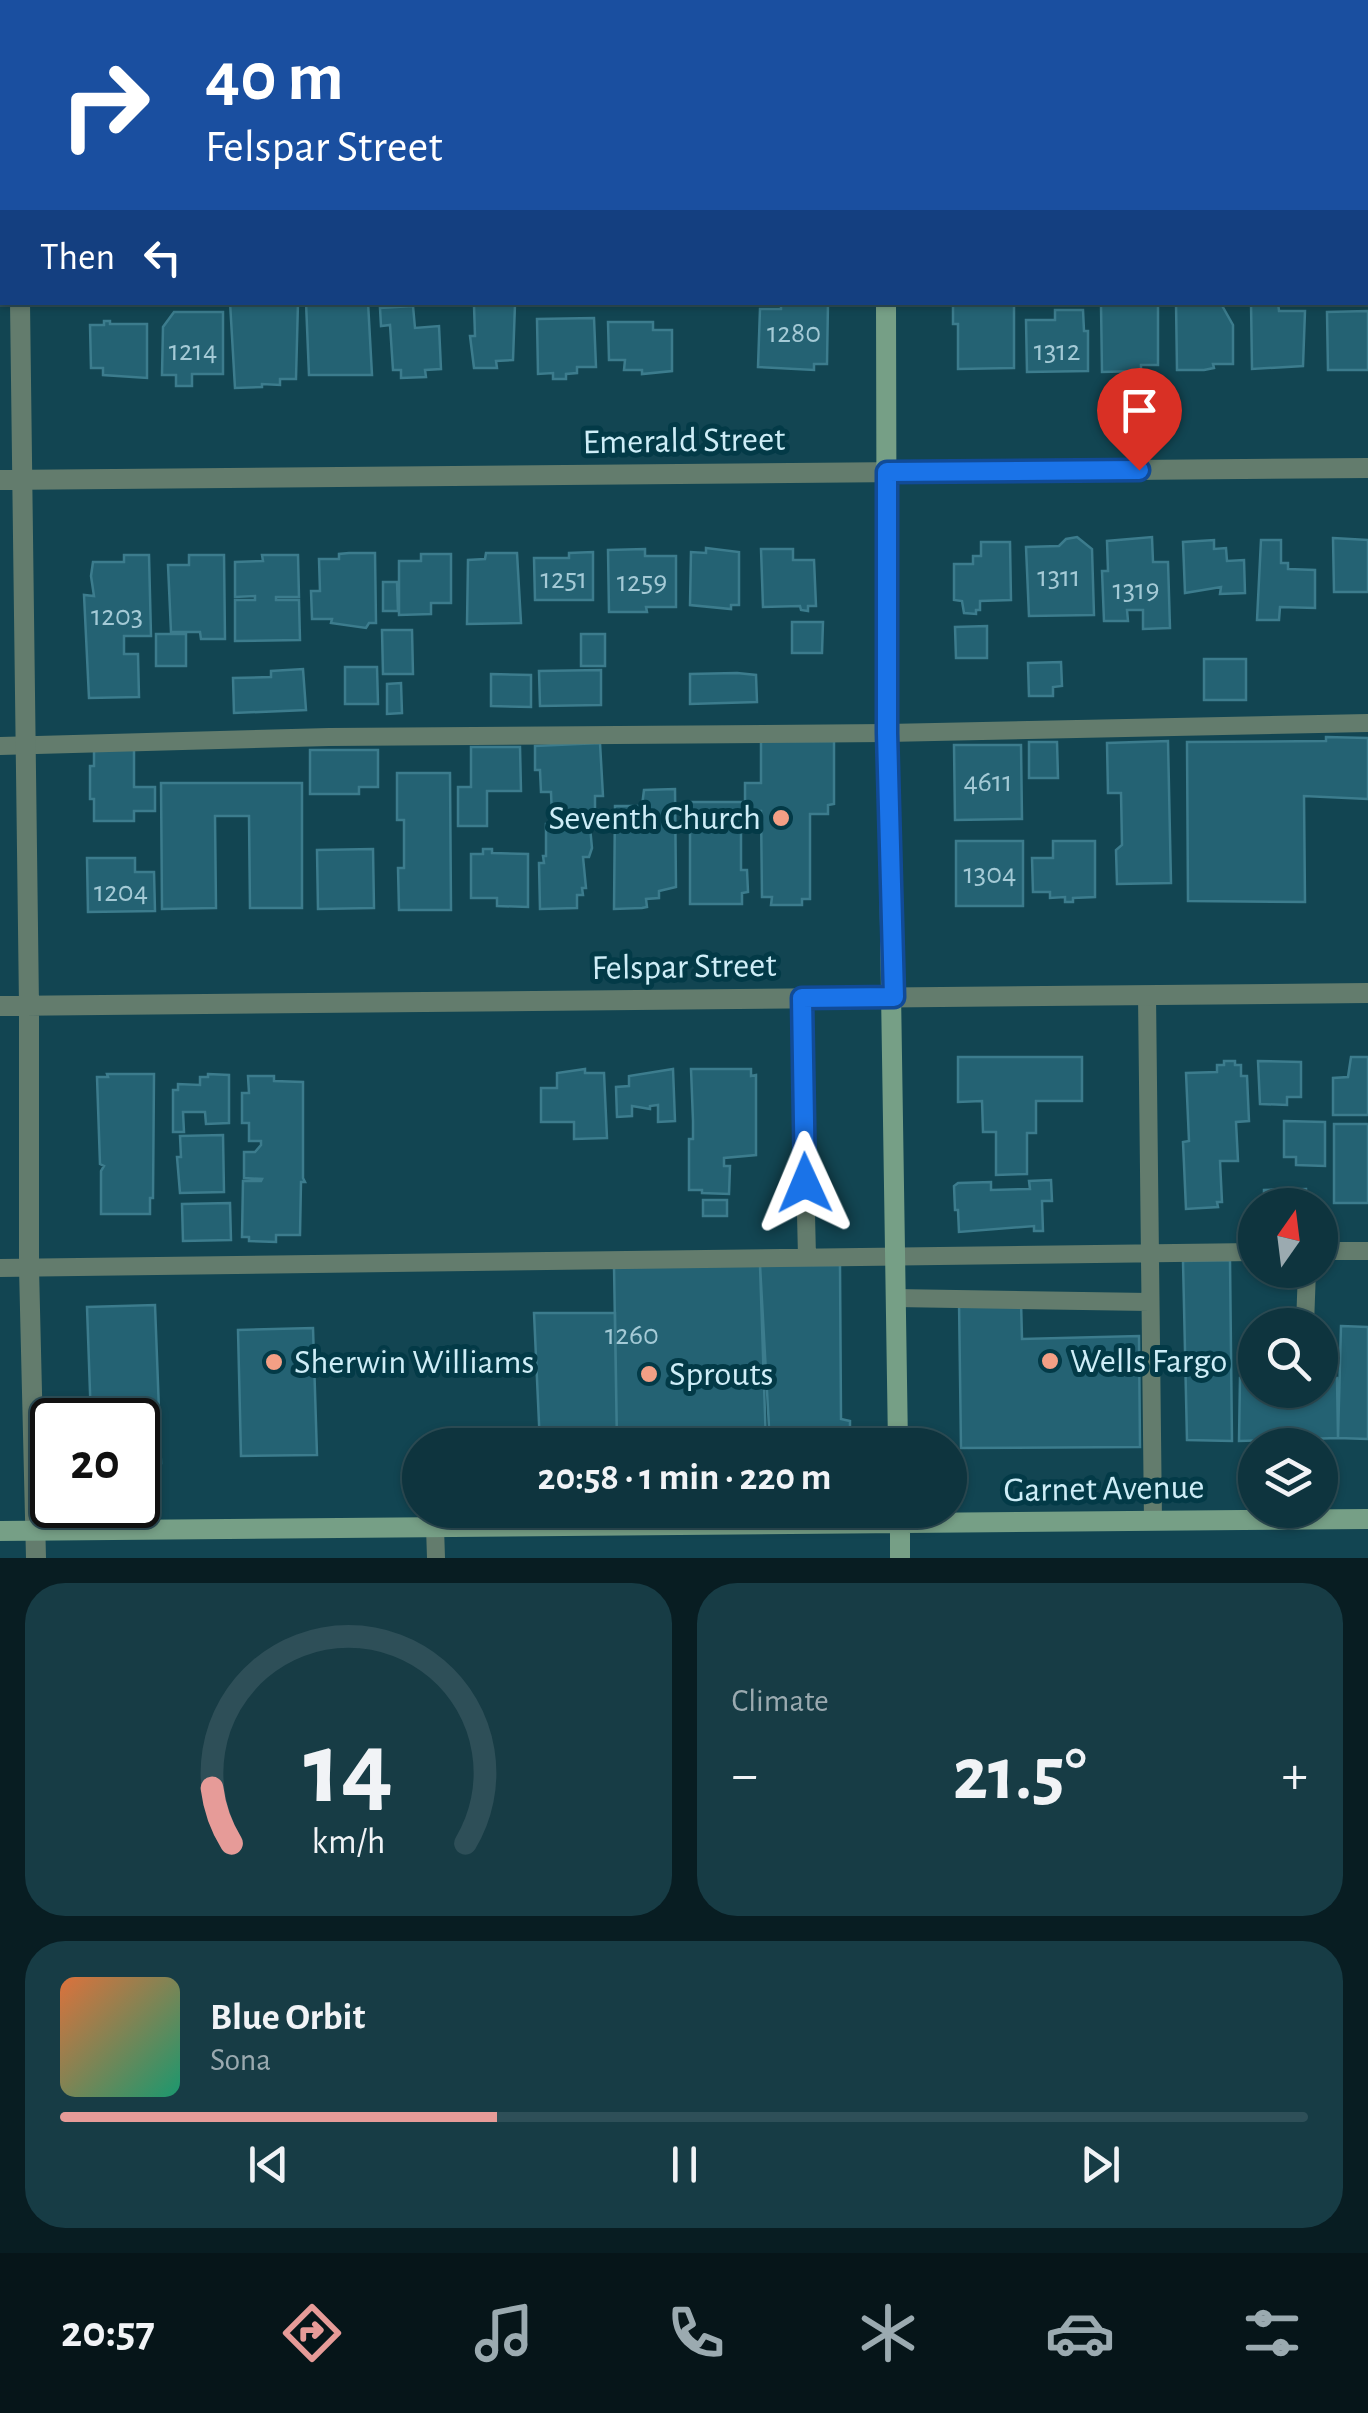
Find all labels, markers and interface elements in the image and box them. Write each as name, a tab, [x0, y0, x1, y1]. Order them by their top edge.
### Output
icon: right	[40, 40, 170, 170]
text: 40 m	[205, 43, 344, 113]
text: Felspar Street	[205, 125, 443, 170]
icon: left	[135, 230, 190, 285]
text: Then	[40, 239, 115, 277]
house number: 1280	[767, 318, 821, 348]
house number: 1214	[169, 336, 217, 366]
house number: 1312	[1034, 336, 1080, 366]
pin	[1097, 368, 1182, 471]
icon: arrive	[1112, 383, 1167, 438]
street label: Emerald Street	[582, 422, 786, 460]
house number: 1311	[1037, 562, 1081, 592]
house number: 1251	[541, 564, 587, 594]
house number: 1259	[617, 567, 667, 597]
house number: 1319	[1112, 575, 1160, 605]
house number: 1203	[91, 601, 143, 631]
house number: 4611	[963, 767, 1013, 797]
place label: Seventh Church	[549, 801, 761, 836]
marker: Seventh Church	[770, 807, 792, 829]
house number: 1304	[964, 859, 1016, 889]
house number: 1204	[94, 877, 148, 907]
street label: Felspar Street	[591, 948, 777, 986]
position arrow	[753, 1131, 857, 1235]
north arrow	[1238, 1188, 1338, 1288]
map controls	[1238, 1188, 1338, 1528]
button: search	[1238, 1308, 1338, 1408]
house number: 1260	[605, 1320, 659, 1350]
place label: Wells Fargo	[1070, 1344, 1227, 1379]
place label: Sherwin Williams	[294, 1345, 534, 1380]
marker: Wells Fargo	[1039, 1350, 1061, 1372]
marker: Sherwin Williams	[263, 1351, 285, 1373]
place label: Sprouts	[669, 1357, 773, 1392]
marker: Sprouts	[638, 1363, 660, 1385]
speed limit sign: 20	[30, 1398, 160, 1528]
button: layers	[1238, 1428, 1338, 1528]
text: 20:58 · 1 min · 220 m	[537, 1459, 832, 1497]
street label: Garnet Avenue	[1003, 1470, 1205, 1508]
text: Climate	[732, 1685, 829, 1717]
text: 14	[303, 1718, 393, 1822]
text: 21.5°	[953, 1738, 1087, 1813]
text: −	[732, 1748, 758, 1803]
text: +	[1282, 1748, 1308, 1803]
text: km/h	[311, 1824, 385, 1860]
text: Blue Orbit	[210, 1999, 365, 2037]
text: Sona	[210, 2044, 271, 2076]
icon: previous	[241, 2137, 296, 2192]
icon: pause	[657, 2137, 712, 2192]
icon: next	[1073, 2137, 1128, 2192]
icon: directions	[277, 2298, 347, 2368]
icon: music	[469, 2298, 539, 2368]
icon: phone	[661, 2298, 731, 2368]
icon: climate	[853, 2298, 923, 2368]
icon: car	[1045, 2298, 1115, 2368]
icon: filters	[1237, 2298, 1307, 2368]
text: 20:57	[61, 2310, 155, 2355]

